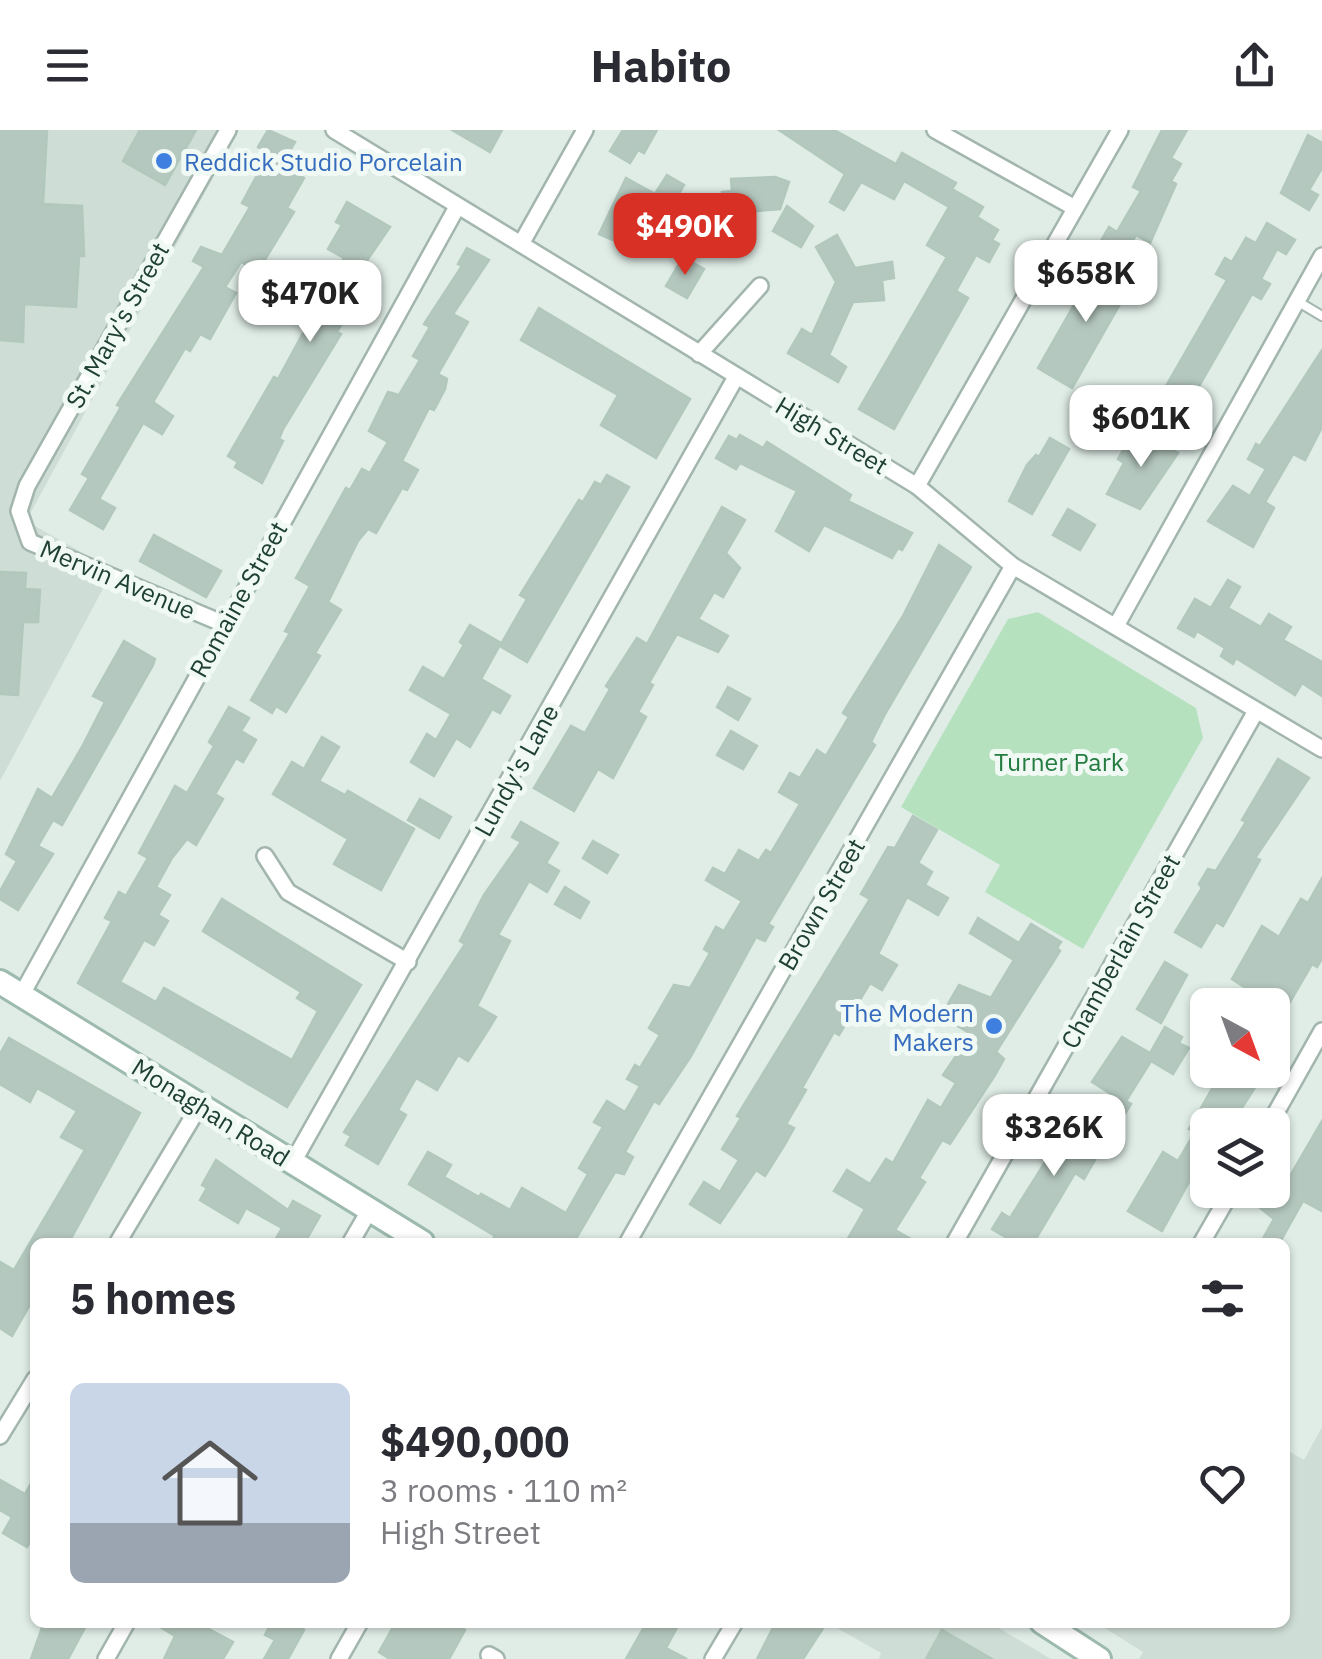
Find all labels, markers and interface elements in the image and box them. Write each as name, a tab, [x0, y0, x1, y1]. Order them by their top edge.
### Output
text: Habito	[591, 36, 731, 94]
icon: menu	[40, 38, 95, 93]
icon: share	[1227, 38, 1282, 93]
place label: Reddick Studio Porcelain	[184, 145, 463, 178]
marker: Reddick Studio Porcelain	[153, 150, 175, 172]
pin: $490K	[615, 193, 755, 278]
text: $490K	[635, 204, 735, 246]
street label: St. Mary's Street	[58, 236, 176, 414]
pin: $658K	[1016, 240, 1156, 325]
text: $658K	[1036, 251, 1136, 293]
pin: $470K	[240, 260, 380, 345]
text: $470K	[260, 271, 360, 313]
pin: $601K	[1071, 385, 1211, 470]
street label: High Street	[770, 388, 894, 482]
text: $601K	[1091, 396, 1191, 438]
street label: Romaine Street	[182, 515, 294, 683]
street label: Mervin Avenue	[35, 531, 201, 627]
street label: Lundy's Lane	[466, 698, 566, 842]
park label: Turner Park	[994, 745, 1124, 778]
street label: Brown Street	[770, 832, 872, 976]
street label: Chamberlain Street	[1053, 848, 1187, 1054]
north arrow	[1190, 988, 1290, 1088]
map controls	[1190, 988, 1290, 1208]
place label: The Modern Makers	[840, 996, 974, 1058]
marker: The Modern Makers	[983, 1015, 1005, 1037]
street label: Monaghan Road	[126, 1050, 296, 1174]
pin: $326K	[984, 1094, 1124, 1179]
text: $326K	[1004, 1105, 1104, 1147]
button: layers	[1190, 1108, 1290, 1208]
text: 5 homes	[70, 1271, 236, 1326]
icon: filters	[1195, 1271, 1250, 1326]
text: $490,000	[380, 1414, 569, 1469]
icon: home	[150, 1423, 270, 1543]
icon: heart	[1195, 1456, 1250, 1511]
text: 3 rooms · 110 m²	[380, 1469, 627, 1511]
text: High Street	[380, 1511, 541, 1553]

